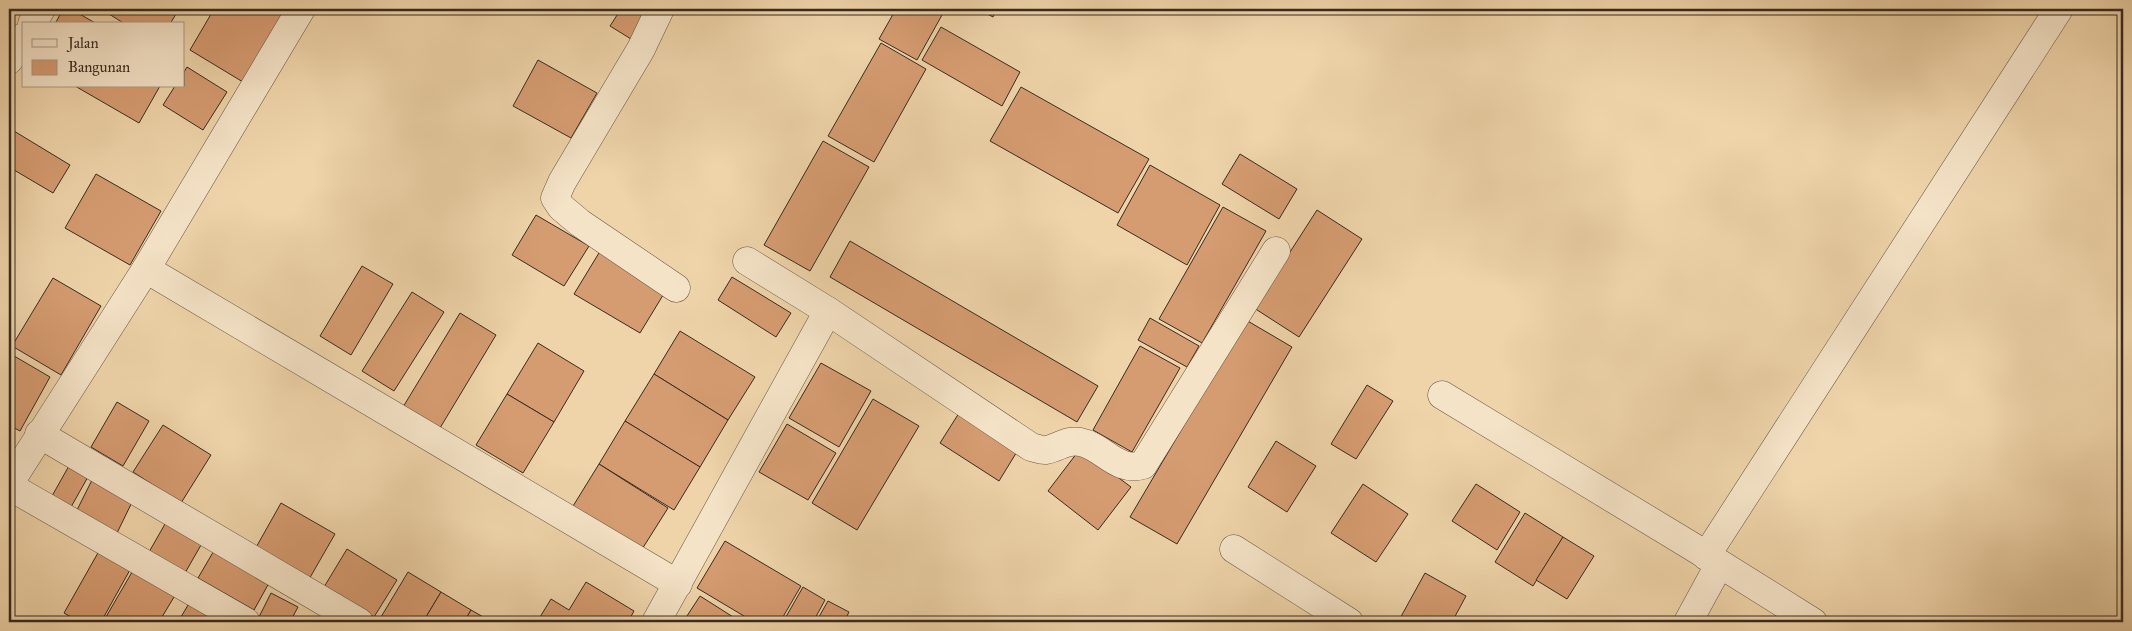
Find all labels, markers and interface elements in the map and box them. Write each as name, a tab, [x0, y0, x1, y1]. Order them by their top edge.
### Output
legend	[22, 22, 185, 88]
text: Jalan	[66, 34, 99, 53]
text: Bangunan	[68, 58, 130, 76]

